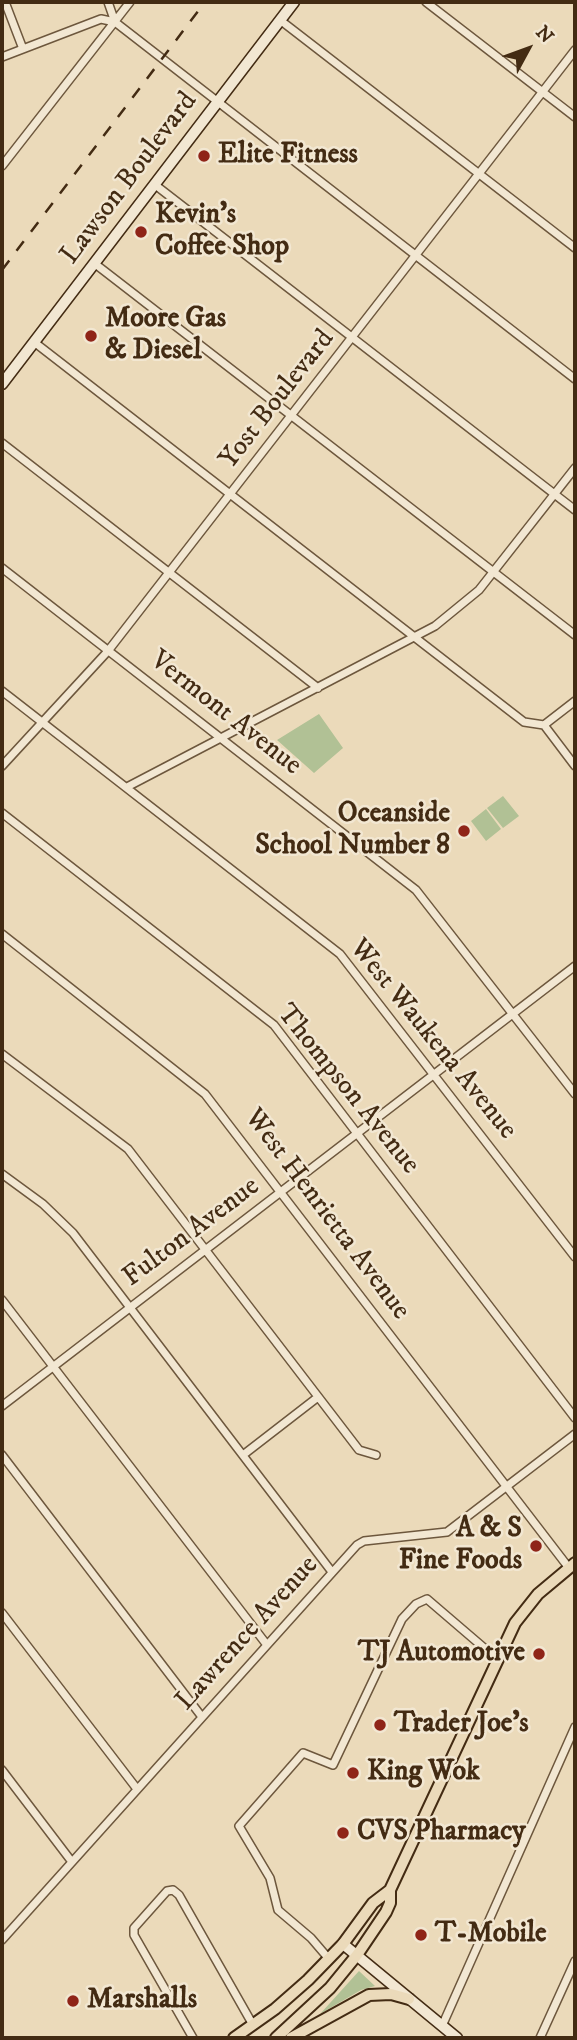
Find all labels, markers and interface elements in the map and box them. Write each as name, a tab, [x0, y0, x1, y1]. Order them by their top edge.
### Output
north arrow	[493, 14, 563, 84]
text: N	[530, 21, 558, 48]
street label: Lawson Boulevard	[54, 86, 206, 272]
place label: Elite Fitness	[218, 139, 358, 173]
marker: Elite Fitness	[196, 148, 212, 164]
place label: Kevin's Coffee Shop	[155, 199, 289, 265]
marker: Kevin's Coffee Shop	[133, 224, 149, 240]
place label: Moore Gas & Diesel	[105, 303, 226, 369]
street label: Yost Boulevard	[213, 324, 343, 476]
marker: Moore Gas & Diesel	[83, 328, 99, 344]
street label: Vermont Avenue	[143, 644, 307, 784]
place label: Oceanside School Number 8	[255, 798, 450, 864]
marker: Oceanside School Number 8	[456, 823, 472, 839]
street label: West Waukena Avenue	[341, 933, 523, 1147]
street label: Thompson Avenue	[268, 998, 426, 1182]
street label: West Henrietta Avenue	[236, 1103, 416, 1327]
street label: Fulton Avenue	[117, 1171, 267, 1295]
place label: A & S Fine Foods	[399, 1513, 522, 1579]
marker: A & S Fine Foods	[528, 1538, 544, 1554]
street label: Lawrence Avenue	[170, 1550, 326, 1718]
place label: TJ Automotive	[358, 1637, 525, 1671]
marker: TJ Automotive	[531, 1646, 547, 1662]
place label: Trader Joe's	[394, 1708, 529, 1742]
marker: Trader Joe's	[372, 1717, 388, 1733]
place label: King Wok	[367, 1756, 480, 1790]
marker: King Wok	[345, 1765, 361, 1781]
place label: CVS Pharmacy	[357, 1816, 526, 1850]
marker: CVS Pharmacy	[335, 1825, 351, 1841]
place label: T-Mobile	[435, 1918, 547, 1952]
marker: T-Mobile	[413, 1927, 429, 1943]
place label: Marshalls	[87, 1984, 197, 2018]
marker: Marshalls	[65, 1993, 81, 2009]

